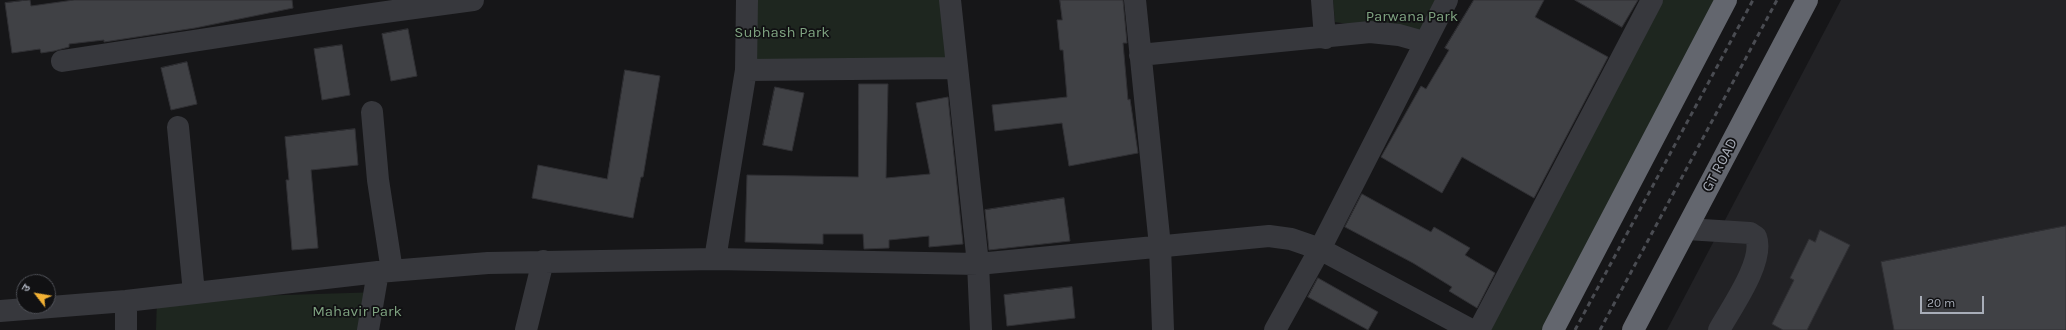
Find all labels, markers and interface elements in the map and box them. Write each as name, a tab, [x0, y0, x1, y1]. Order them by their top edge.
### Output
park label: Parwana Park	[1366, 8, 1458, 26]
park label: Subhash Park	[734, 24, 830, 42]
street label: GT ROAD	[1698, 135, 1742, 195]
north arrow	[16, 274, 56, 314]
text: उ	[19, 282, 33, 294]
scale bar	[1922, 288, 1986, 314]
text: 20 m	[1927, 296, 1955, 310]
park label: Mahavir Park	[312, 303, 402, 321]

